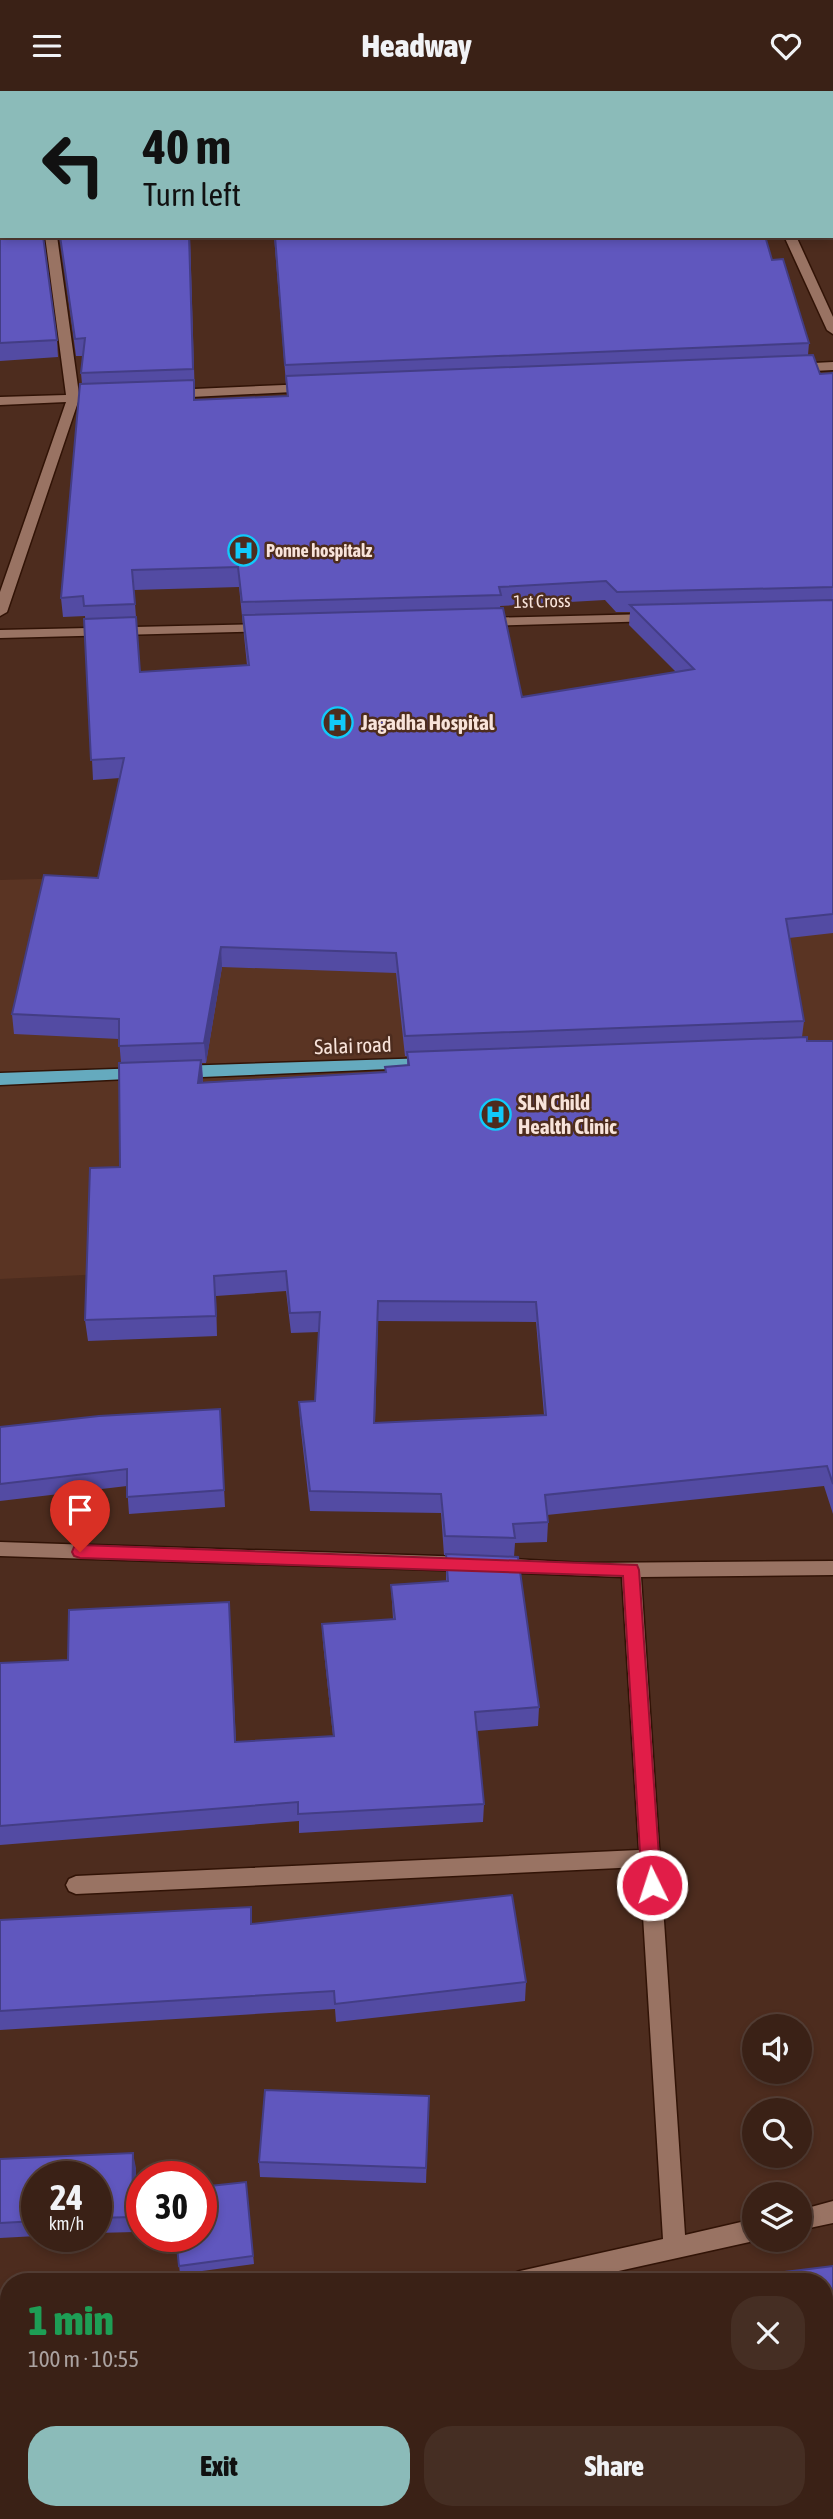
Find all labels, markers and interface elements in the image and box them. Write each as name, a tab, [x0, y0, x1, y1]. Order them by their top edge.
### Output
icon: menu	[28, 27, 66, 65]
text: Headway	[361, 27, 472, 64]
icon: heart	[767, 27, 805, 65]
text: 40 m	[143, 118, 231, 174]
icon: left	[28, 119, 119, 210]
text: Turn left	[143, 176, 241, 213]
hospital icon: Ponne hospitalz	[226, 533, 260, 567]
place label: Ponne hospitalz	[266, 540, 373, 561]
street label: 1st Cross	[513, 590, 571, 612]
hospital icon: Jagadha Hospital	[321, 705, 355, 739]
place label: Jagadha Hospital	[360, 710, 495, 734]
street label: Salai road	[314, 1032, 392, 1058]
place label: SLN Child Health Clinic	[518, 1090, 617, 1138]
hospital icon: SLN Child Health Clinic	[478, 1097, 512, 1131]
pin	[50, 1480, 110, 1552]
icon: arrive	[61, 1491, 99, 1529]
position arrow	[615, 1848, 689, 1922]
map controls	[742, 2014, 812, 2252]
button: sound	[742, 2014, 812, 2084]
button: search	[742, 2098, 812, 2168]
speed limit sign: 30	[126, 2161, 217, 2252]
text: 24	[50, 2177, 83, 2217]
button: layers	[742, 2182, 812, 2252]
text: km/h	[49, 2213, 84, 2234]
text: 1 min	[28, 2296, 114, 2344]
button: close	[731, 2296, 805, 2370]
text: 100 m · 10:55	[28, 2346, 139, 2372]
button: Exit	[28, 2426, 410, 2506]
button: Share	[424, 2426, 805, 2506]

